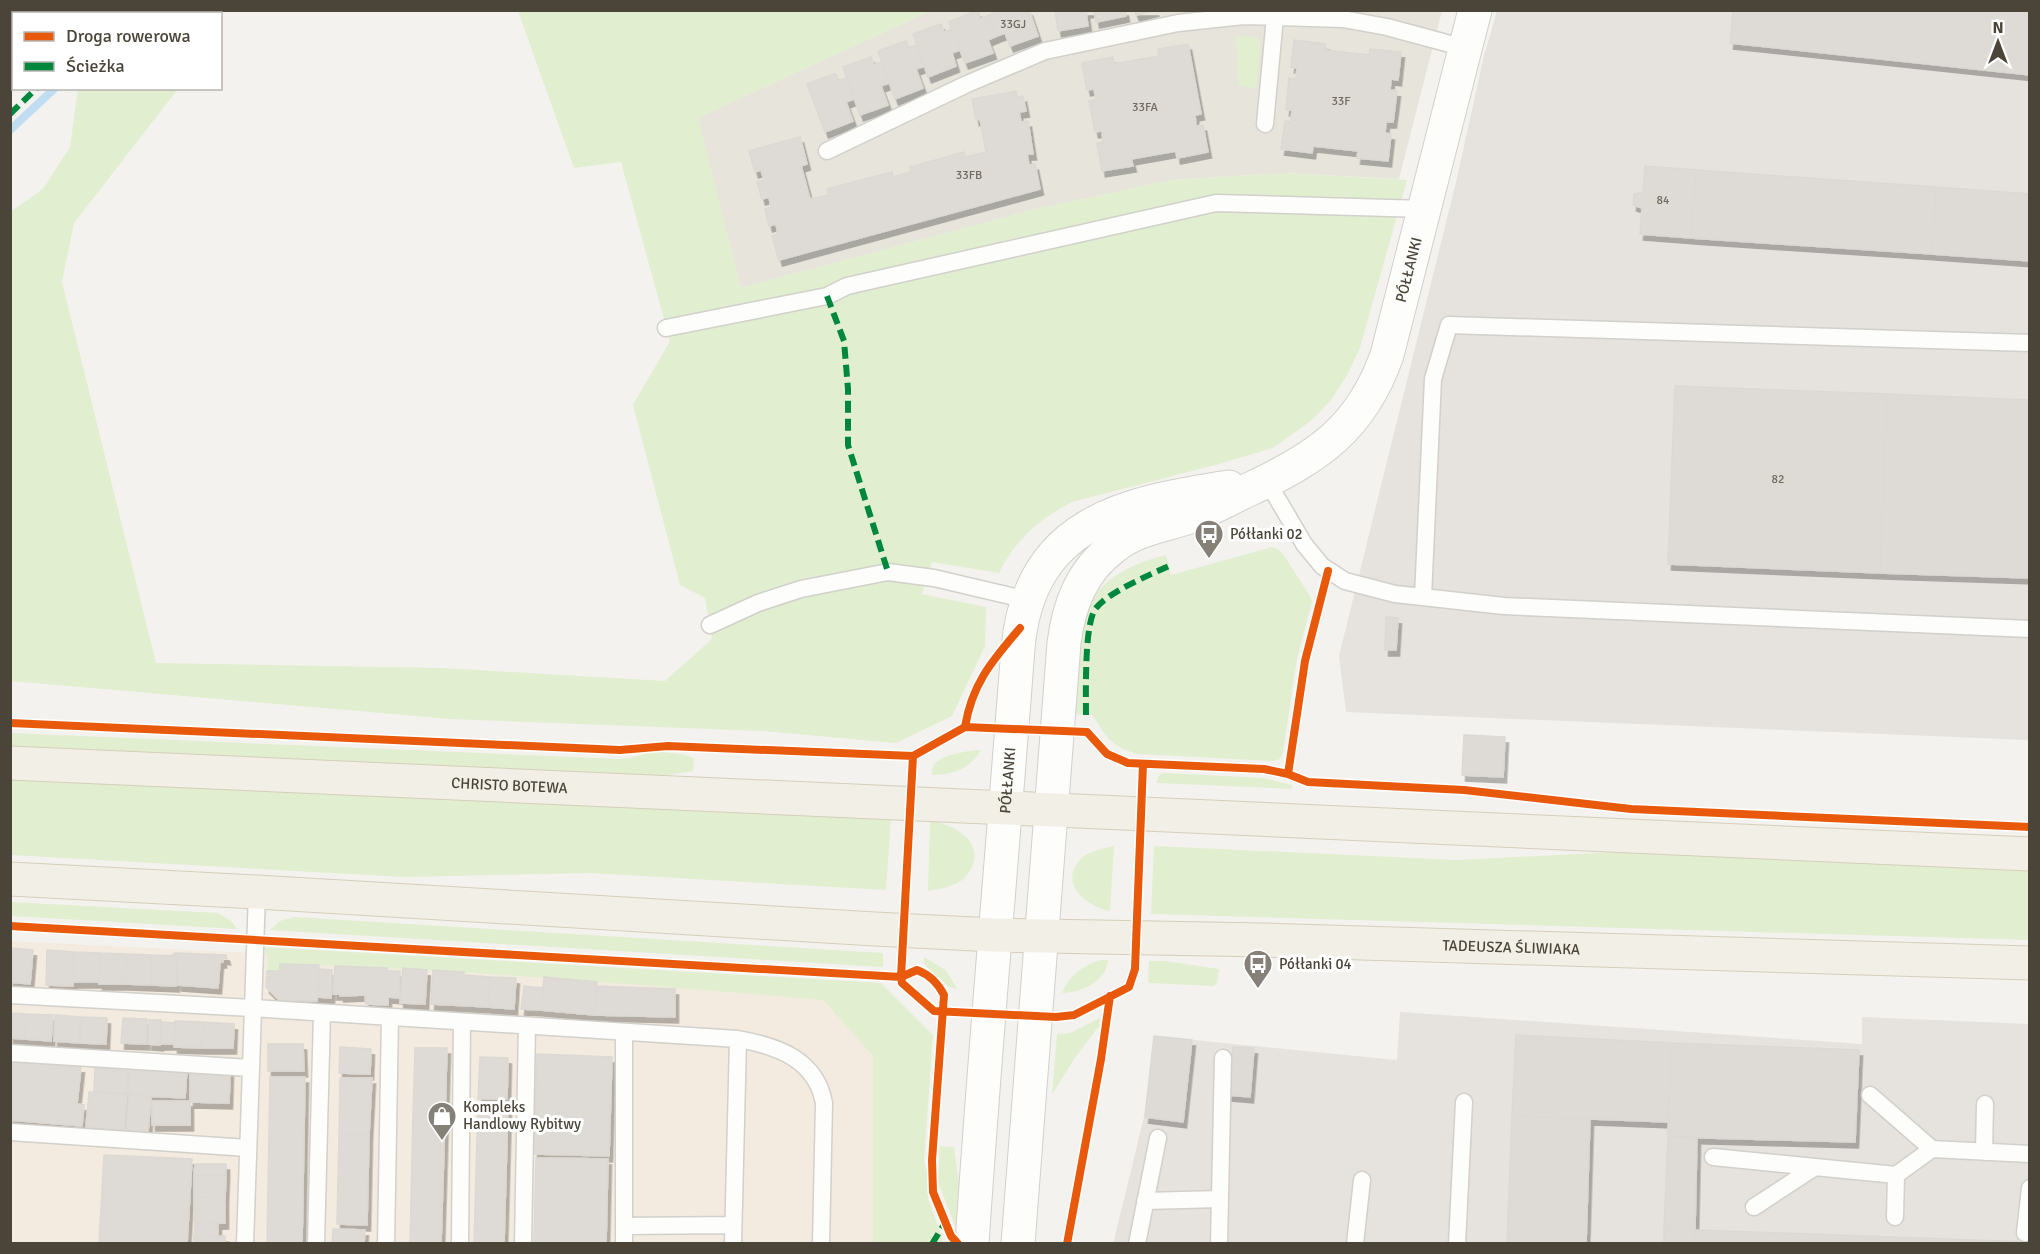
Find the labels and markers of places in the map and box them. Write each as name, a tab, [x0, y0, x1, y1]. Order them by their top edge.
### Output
bus stop icon: Półłanki 02	[1193, 518, 1225, 560]
place label: Półłanki 02	[1230, 525, 1303, 543]
bus stop icon: Półłanki 04	[1242, 948, 1274, 990]
place label: Półłanki 04	[1279, 955, 1352, 973]
place label: Kompleks Handlowy Rybitwy	[463, 1098, 581, 1133]
shop icon: Kompleks Handlowy Rybitwy	[426, 1100, 458, 1142]

